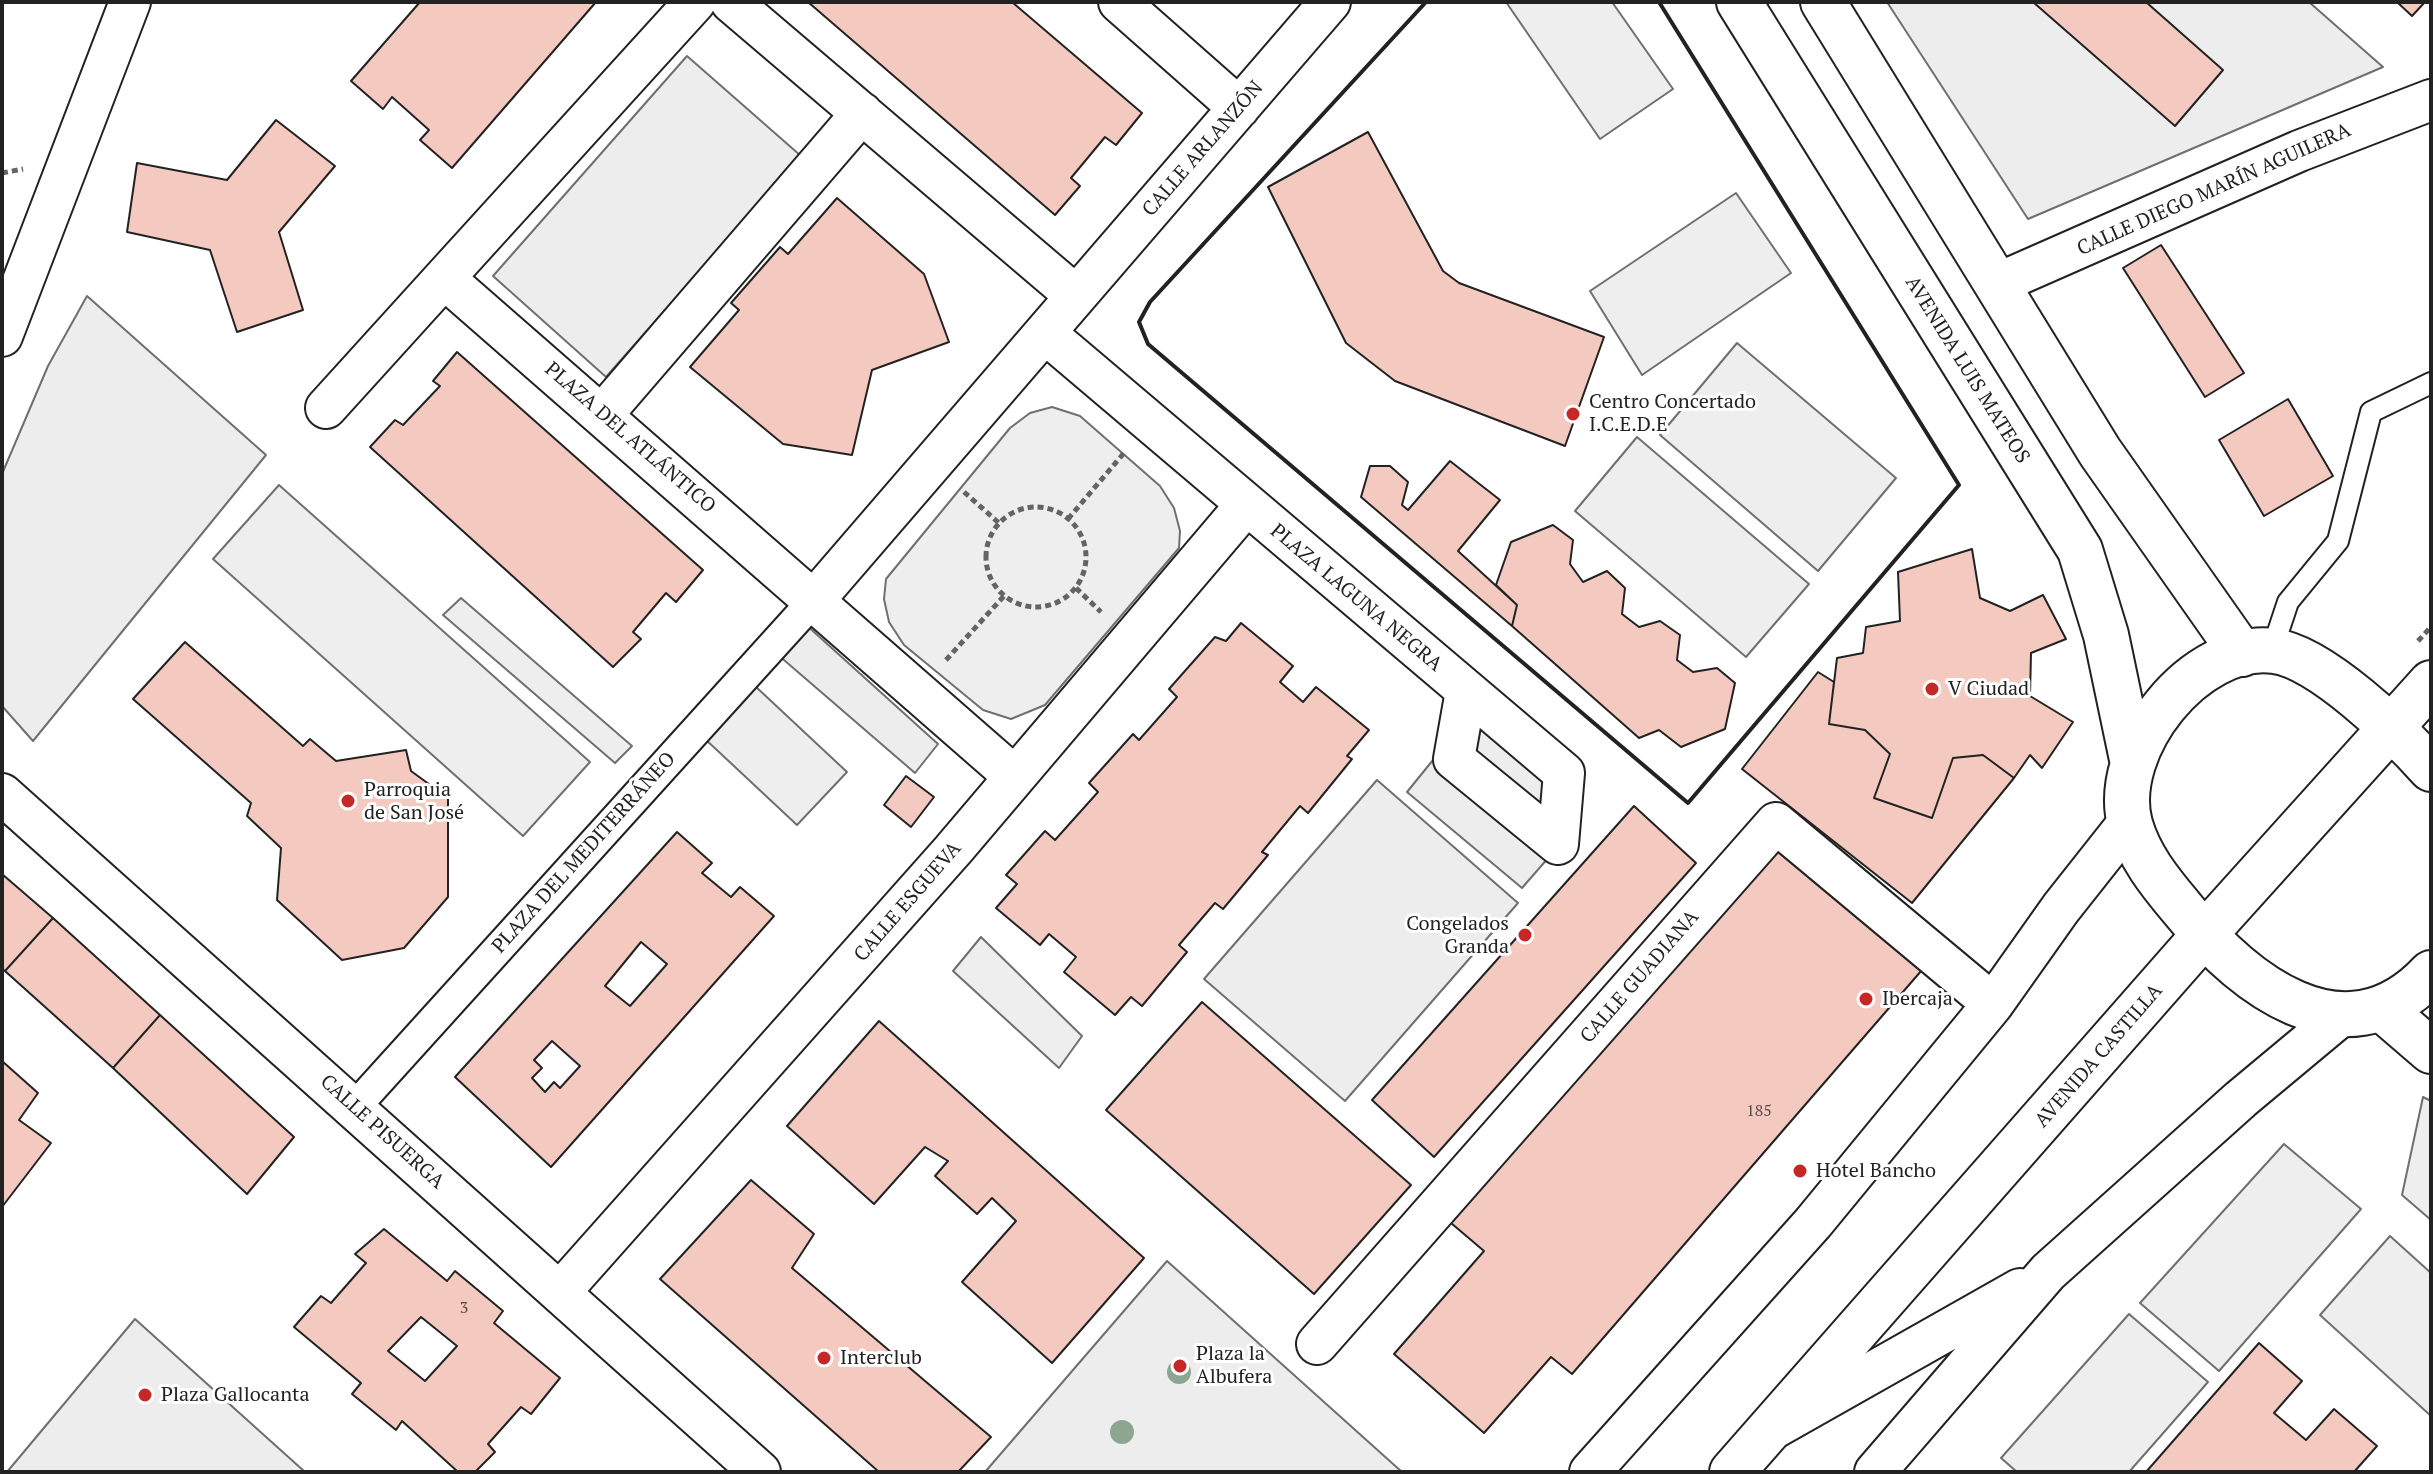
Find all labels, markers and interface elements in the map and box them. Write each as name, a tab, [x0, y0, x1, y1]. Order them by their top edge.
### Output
street label: CALLE ARLANZÓN	[1138, 76, 1268, 222]
street label: CALLE DIEGO MARÍN AGUILERA	[2074, 119, 2354, 261]
street label: AVENIDA LUIS MATEOS	[1900, 272, 2034, 468]
street label: PLAZA DEL ATLÁNTICO	[540, 357, 720, 519]
place label: Centro Concertado I.C.E.D.E	[1589, 390, 1756, 437]
marker: Centro Concertado I.C.E.D.E	[1564, 405, 1582, 423]
street label: PLAZA LAGUNA NEGRA	[1265, 519, 1447, 677]
place label: V Ciudad	[1948, 677, 2029, 701]
marker: V Ciudad	[1923, 680, 1941, 698]
street label: PLAZA DEL MEDITERRÁNEO	[487, 747, 681, 959]
place label: Parroquia de San José	[364, 778, 464, 825]
marker: Parroquia de San José	[339, 792, 357, 810]
street label: CALLE ESGUEVA	[849, 837, 967, 967]
street label: CALLE GUADIANA	[1576, 906, 1704, 1048]
place label: Congelados Granda	[1406, 912, 1509, 959]
marker: Congelados Granda	[1516, 926, 1534, 944]
street label: AVENIDA CASTILLA	[2030, 979, 2168, 1133]
place label: Ibercaja	[1882, 987, 1953, 1011]
marker: Ibercaja	[1857, 990, 1875, 1008]
street label: CALLE PISUERGA	[315, 1070, 449, 1194]
house number: 185	[1746, 1101, 1772, 1121]
place label: Hotel Bancho	[1816, 1159, 1936, 1183]
marker: Hotel Bancho	[1791, 1162, 1809, 1180]
house number: 3	[460, 1298, 468, 1318]
place label: Plaza la Albufera	[1196, 1342, 1272, 1389]
place label: Interclub	[840, 1346, 922, 1370]
marker: Interclub	[815, 1349, 833, 1367]
marker: Plaza la Albufera	[1171, 1357, 1189, 1375]
place label: Plaza Gallocanta	[161, 1383, 310, 1407]
marker: Plaza Gallocanta	[136, 1386, 154, 1404]

